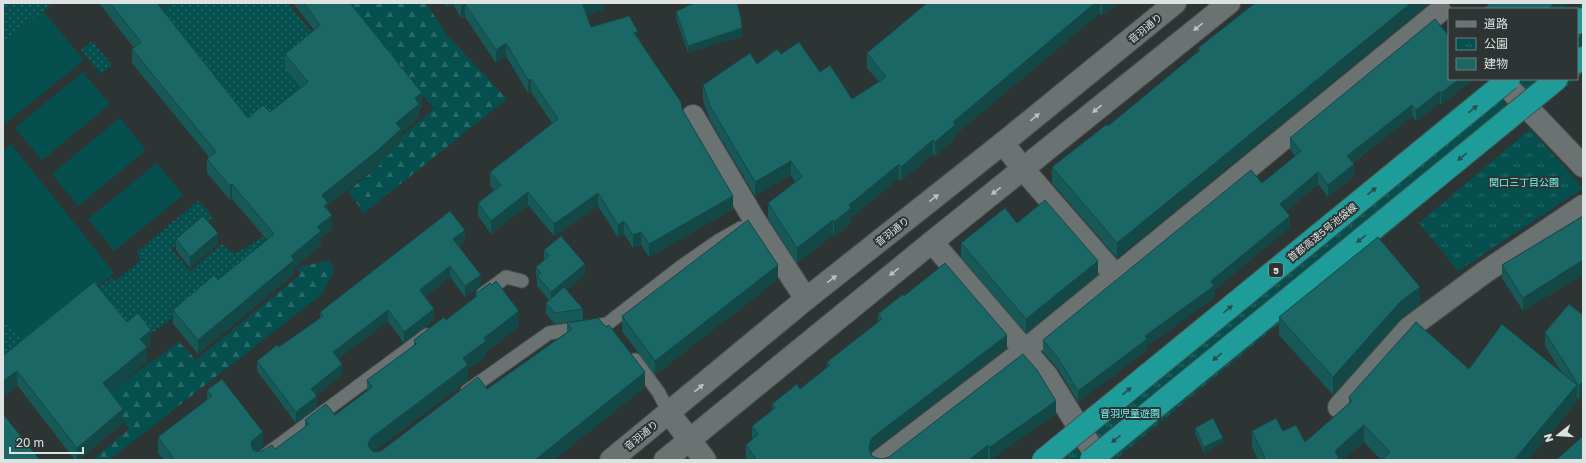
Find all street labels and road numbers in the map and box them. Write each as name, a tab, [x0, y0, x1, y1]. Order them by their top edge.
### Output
street label: 音羽通り	[1126, 11, 1164, 45]
street label: 首都高速5号池袋線	[1285, 200, 1359, 264]
street label: 音羽通り	[873, 214, 911, 248]
road number: 5	[1269, 263, 1283, 277]
street label: 音羽通り	[622, 418, 660, 452]

